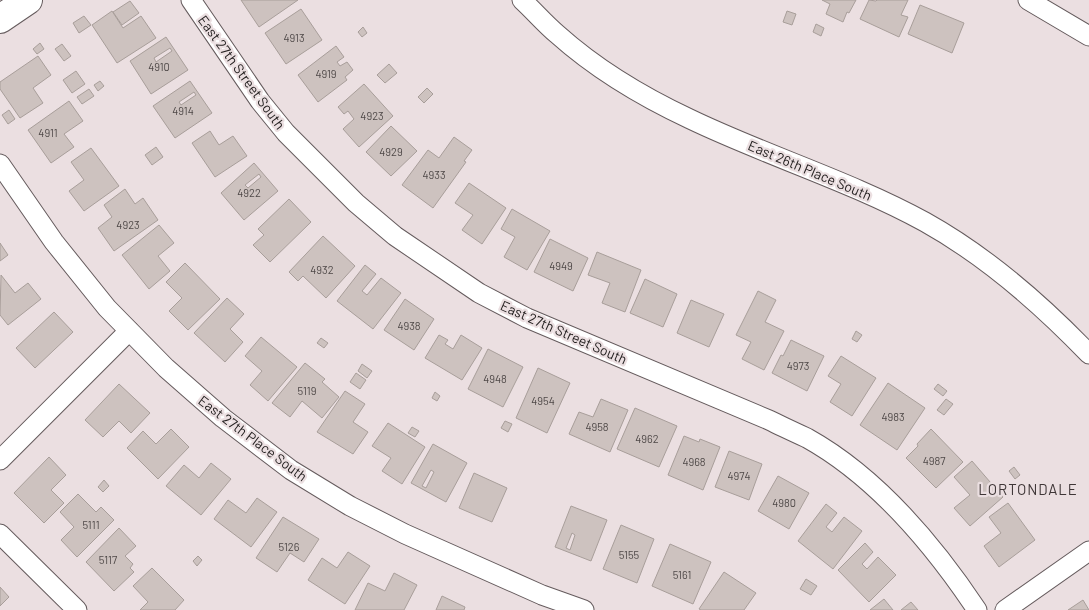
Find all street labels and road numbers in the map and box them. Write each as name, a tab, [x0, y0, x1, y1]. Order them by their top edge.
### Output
street label: East 27th Street South	[195, 12, 289, 132]
street label: East 26th Place South	[746, 136, 874, 204]
street label: East 27th Street South	[498, 296, 630, 368]
street label: East 27th Place South	[195, 392, 311, 484]

